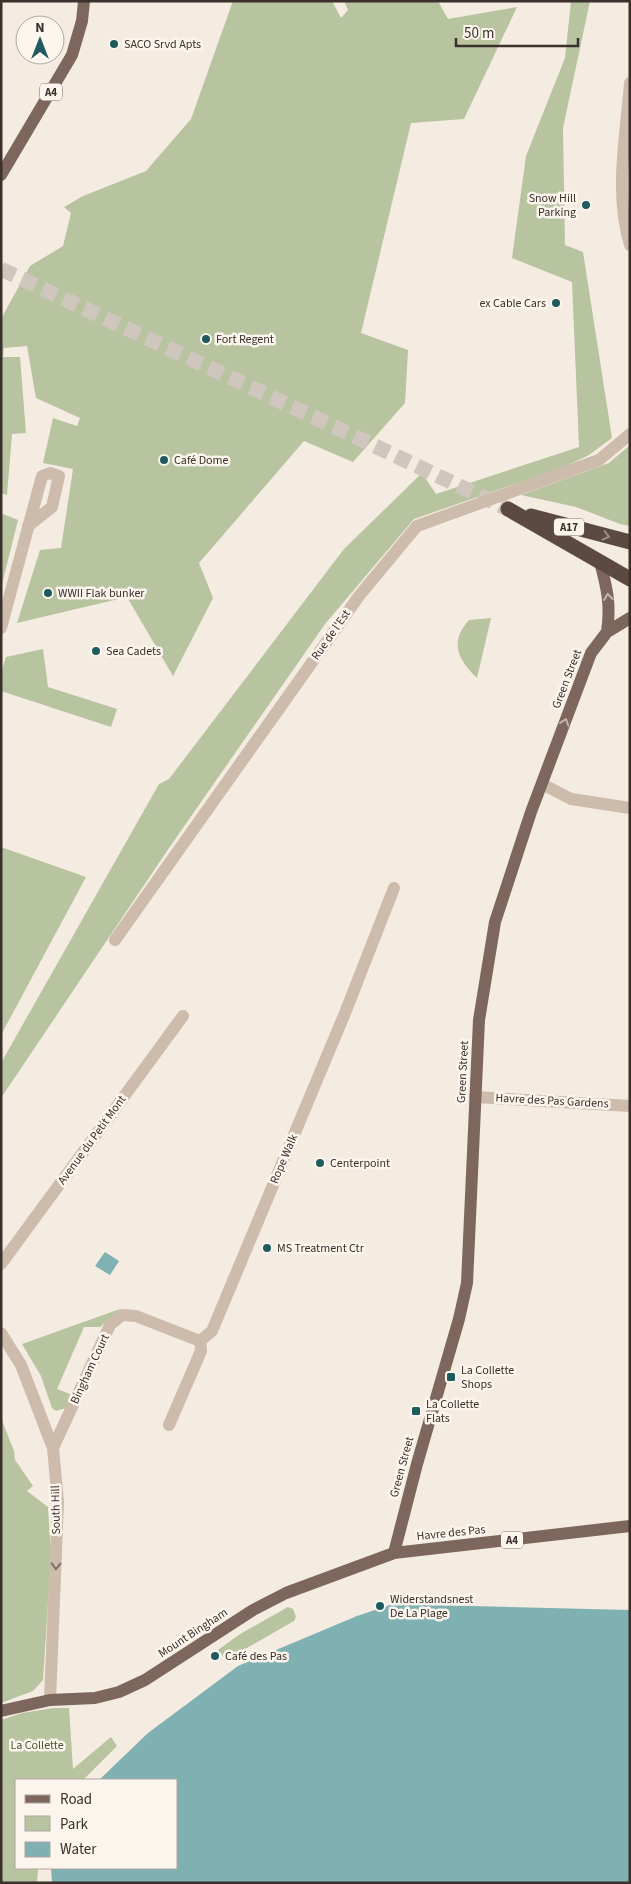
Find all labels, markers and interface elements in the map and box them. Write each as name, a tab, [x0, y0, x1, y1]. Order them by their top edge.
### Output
north arrow	[15, 15, 65, 65]
scale bar	[456, 15, 578, 47]
text: N	[35, 18, 45, 38]
text: 50 m	[464, 23, 494, 44]
place label: SACO Srvd Apts	[124, 36, 201, 53]
marker: SACO Srvd Apts	[108, 38, 120, 50]
road number: A4	[40, 84, 62, 100]
place label: Snow Hill Parking	[529, 190, 576, 221]
marker: Snow Hill Parking	[580, 199, 592, 211]
place label: ex Cable Cars	[479, 295, 546, 312]
marker: ex Cable Cars	[550, 297, 562, 309]
place label: Fort Regent	[216, 331, 274, 348]
marker: Fort Regent	[200, 333, 212, 345]
place label: Café Dome	[174, 452, 228, 469]
marker: Café Dome	[158, 454, 170, 466]
road number: A17	[554, 518, 584, 536]
one-way arrow	[601, 530, 610, 541]
place label: WWII Flak bunker	[58, 585, 145, 602]
marker: WWII Flak bunker	[42, 587, 54, 599]
one-way arrow	[603, 593, 614, 601]
street label: Rue de l'Est	[307, 606, 355, 664]
place label: Sea Cadets	[106, 643, 161, 660]
marker: Sea Cadets	[90, 645, 102, 657]
street label: Green Street	[548, 647, 586, 711]
one-way arrow	[559, 719, 569, 727]
street label: Green Street	[453, 1040, 473, 1104]
street label: Havre des Pas Gardens	[495, 1090, 609, 1112]
street label: Avenue du Petit Mont	[54, 1092, 130, 1188]
street label: Rope Walk	[266, 1131, 302, 1186]
place label: Centerpoint	[330, 1155, 390, 1172]
marker: Centerpoint	[314, 1157, 326, 1169]
place label: MS Treatment Ctr	[277, 1240, 365, 1257]
marker: MS Treatment Ctr	[261, 1242, 273, 1254]
street label: Bingham Court	[66, 1331, 114, 1407]
place label: La Collette Shops	[461, 1362, 514, 1393]
marker: La Collette Shops	[445, 1371, 457, 1383]
place label: La Collette Flats	[426, 1396, 479, 1427]
marker: La Collette Flats	[410, 1405, 422, 1417]
street label: Green Street	[386, 1435, 418, 1499]
street label: South Hill	[47, 1485, 65, 1535]
street label: Havre des Pas	[416, 1521, 486, 1545]
road number: A4	[501, 1532, 523, 1548]
one-way arrow	[50, 1563, 61, 1571]
place label: Widerstandsnest De La Plage	[390, 1591, 473, 1622]
marker: Widerstandsnest De La Plage	[374, 1600, 386, 1612]
street label: Mount Bingham	[155, 1604, 231, 1662]
place label: Café des Pas	[225, 1648, 287, 1665]
marker: Café des Pas	[209, 1650, 221, 1662]
park label: La Collette	[10, 1737, 64, 1754]
legend	[15, 1779, 178, 1869]
text: Road	[60, 1789, 92, 1810]
text: Park	[60, 1814, 89, 1835]
text: Water	[60, 1839, 97, 1860]

